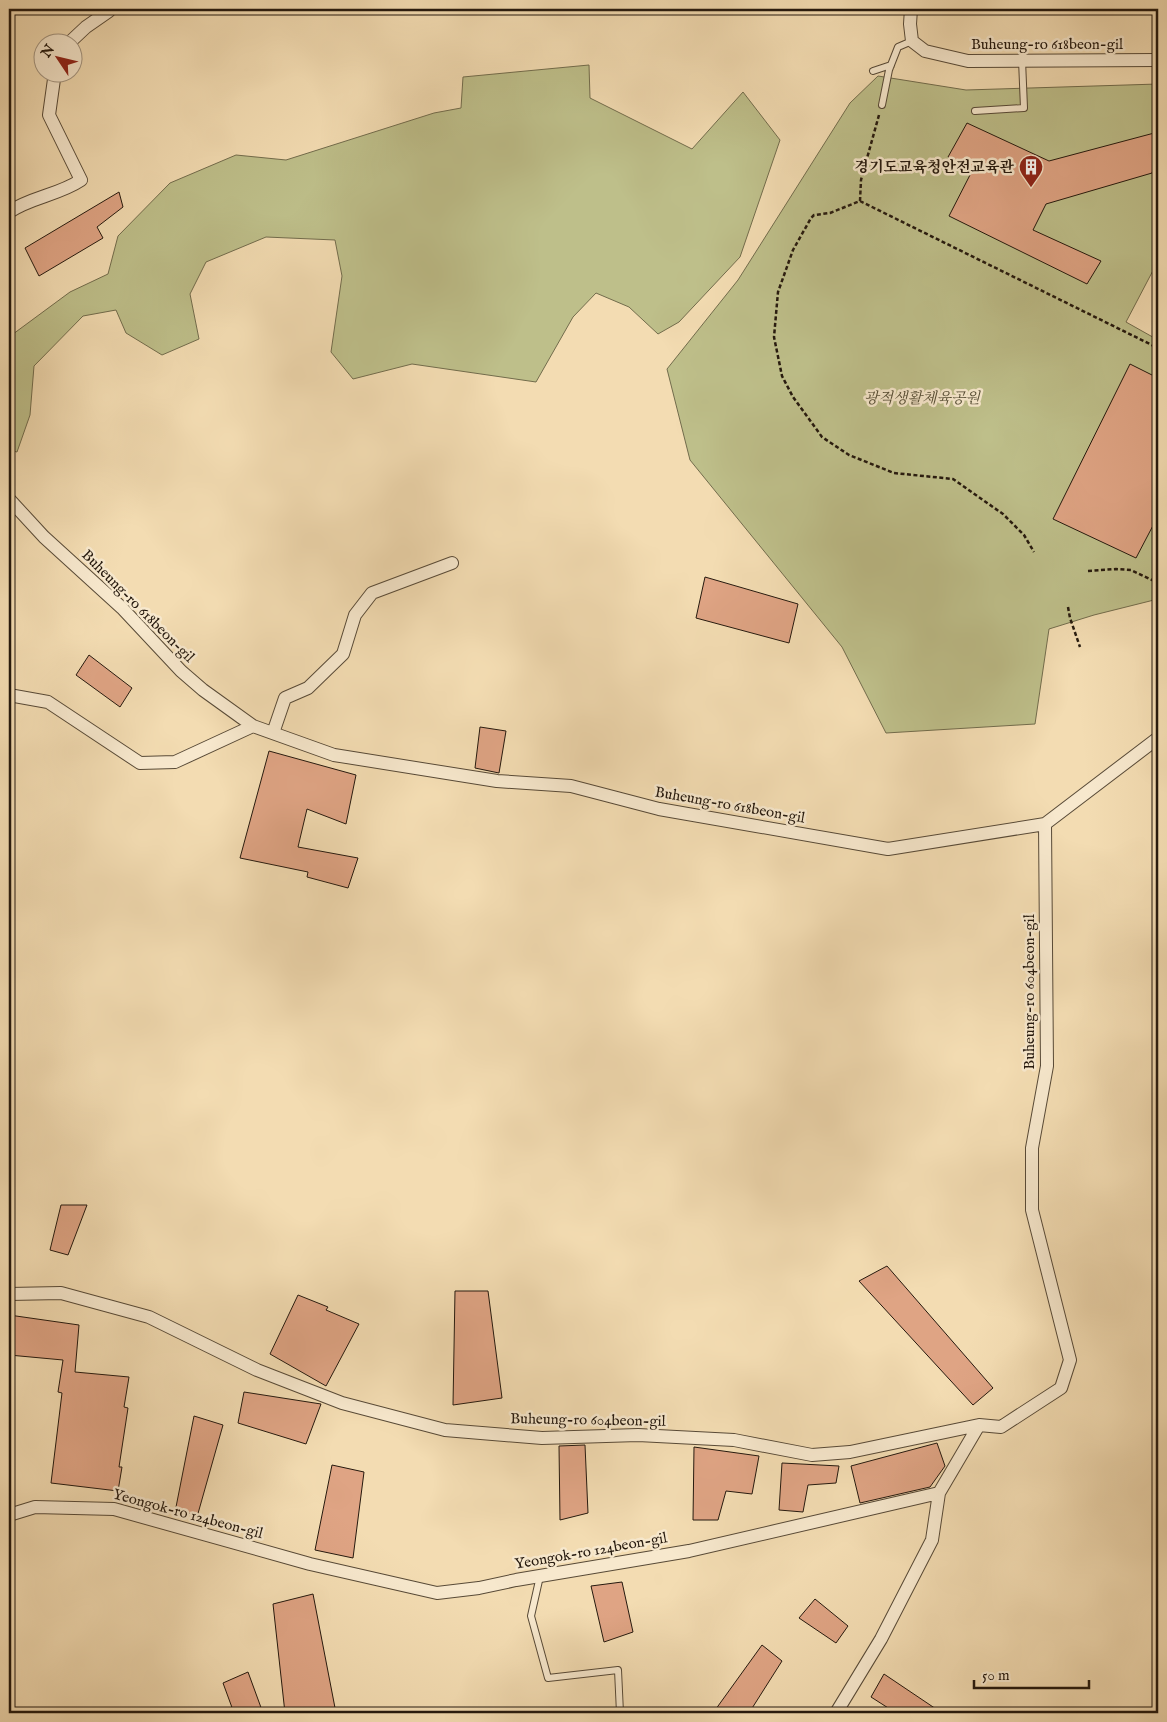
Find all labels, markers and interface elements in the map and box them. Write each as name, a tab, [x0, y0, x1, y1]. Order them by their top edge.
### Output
north arrow	[32, 32, 82, 82]
street label: Buheung-ro 618beon-gil	[971, 35, 1124, 54]
text: N	[37, 41, 59, 62]
building icon: 경기도교육청안전교육관	[1018, 154, 1044, 188]
place label: 경기도교육청안전교육관	[855, 158, 1014, 177]
park label: 광적생활체육공원	[864, 389, 981, 408]
street label: Buheung-ro 618beon-gil	[77, 545, 199, 667]
street label: Buheung-ro 618beon-gil	[653, 782, 807, 828]
street label: Buheung-ro 604beon-gil	[1020, 913, 1039, 1070]
street label: Buheung-ro 604beon-gil	[510, 1409, 667, 1431]
street label: Yeongok-ro 124beon-gil	[111, 1485, 266, 1543]
street label: Yeongok-ro 124beon-gil	[513, 1528, 670, 1574]
scale bar	[974, 1657, 1090, 1689]
text: 50 m	[982, 1666, 1010, 1685]

